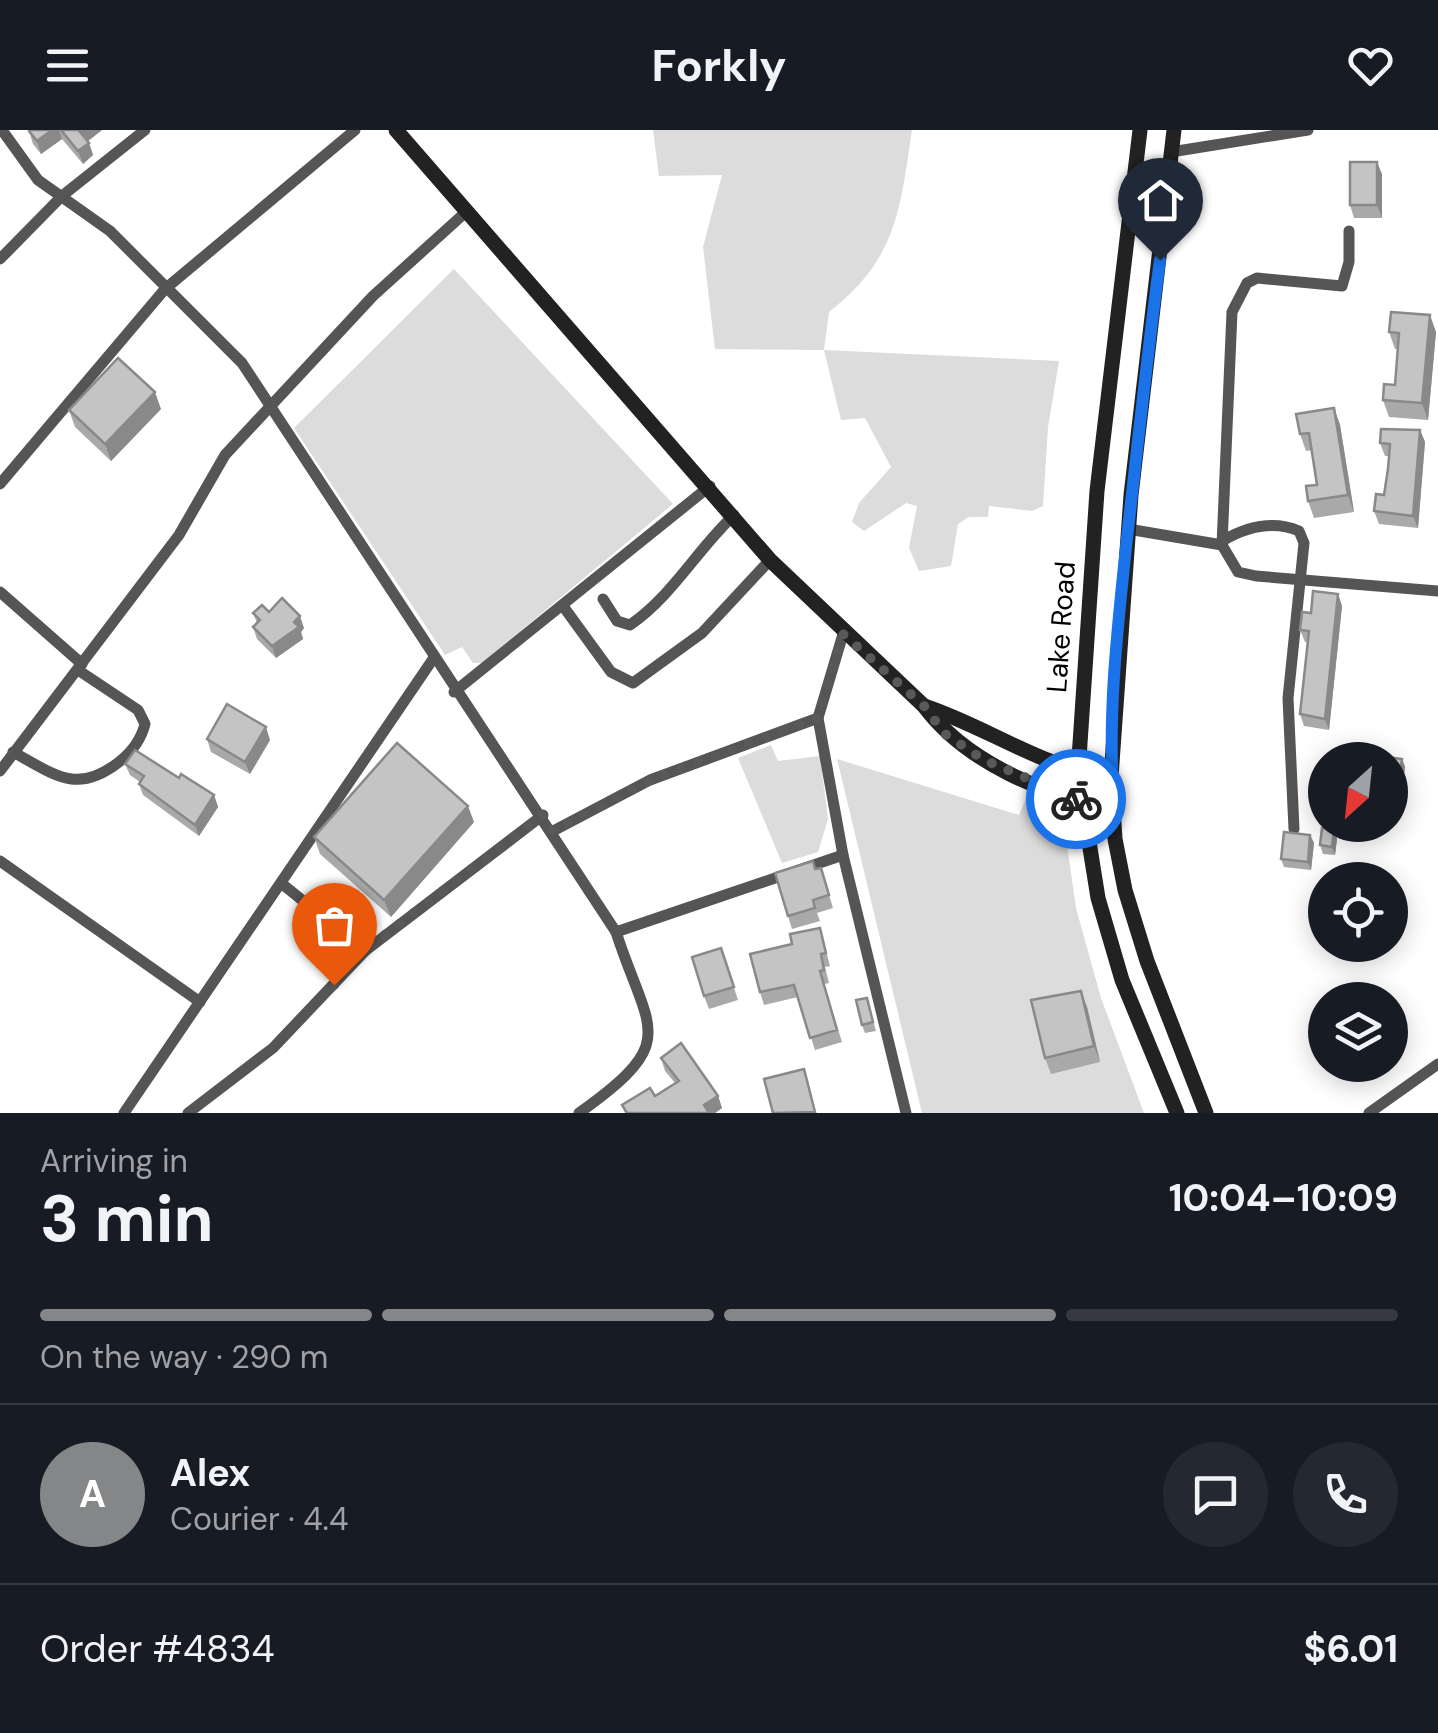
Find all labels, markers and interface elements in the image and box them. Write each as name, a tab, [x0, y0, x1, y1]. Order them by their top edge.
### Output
text: Forkly	[652, 36, 786, 95]
icon: menu	[40, 38, 95, 93]
icon: heart	[1343, 38, 1398, 93]
pin	[1118, 158, 1203, 261]
icon: home	[1133, 173, 1188, 228]
street label: Lake Road	[1038, 560, 1084, 694]
north arrow	[1308, 742, 1408, 842]
map controls	[1308, 742, 1408, 1082]
courier	[1026, 749, 1126, 849]
icon: bike	[1049, 772, 1104, 827]
button: locate	[1308, 862, 1408, 962]
pin	[292, 883, 377, 986]
icon: bag	[307, 898, 362, 953]
button: layers	[1308, 982, 1408, 1082]
text: Arriving in	[40, 1140, 188, 1182]
text: 10:04–10:09	[1169, 1173, 1398, 1223]
text: 3 min	[40, 1177, 214, 1261]
text: On the way · 290 m	[40, 1336, 328, 1378]
button: chat	[1163, 1442, 1268, 1547]
button: phone	[1293, 1442, 1398, 1547]
text: Alex	[170, 1448, 250, 1498]
text: A	[79, 1469, 106, 1519]
text: Courier · 4.4	[170, 1498, 348, 1540]
text: Order #4834	[40, 1624, 275, 1674]
text: $6.01	[1304, 1624, 1398, 1674]

